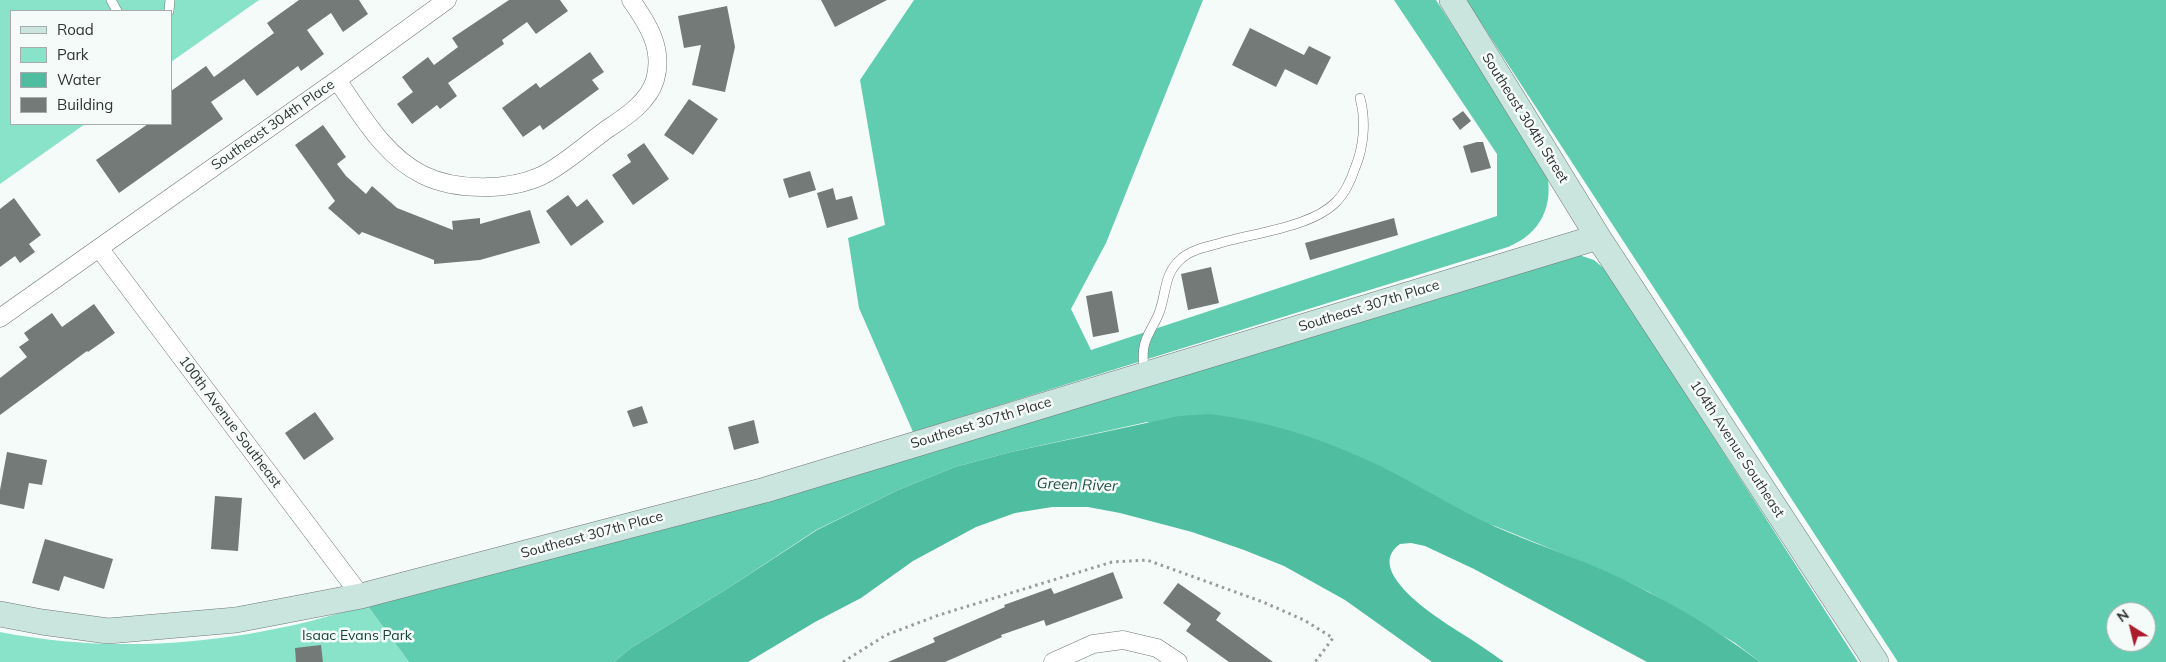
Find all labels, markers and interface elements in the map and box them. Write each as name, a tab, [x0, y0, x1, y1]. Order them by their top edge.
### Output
legend	[10, 10, 172, 125]
text: Road	[57, 20, 94, 39]
text: Park	[57, 45, 89, 64]
street label: Southeast 304th Street	[1478, 50, 1572, 186]
text: Water	[57, 70, 101, 89]
street label: Southeast 304th Place	[208, 76, 338, 174]
text: Building	[57, 95, 113, 114]
street label: Southeast 307th Place	[1296, 277, 1442, 335]
street label: 100th Avenue Southeast	[175, 353, 285, 491]
street label: 104th Avenue Southeast	[1686, 377, 1788, 521]
street label: Southeast 307th Place	[908, 394, 1054, 452]
water label: Green River	[1036, 475, 1118, 495]
street label: Southeast 307th Place	[519, 508, 665, 562]
north arrow	[2106, 602, 2156, 652]
text: N	[2113, 605, 2132, 626]
park label: Isaac Evans Park	[302, 628, 412, 644]

